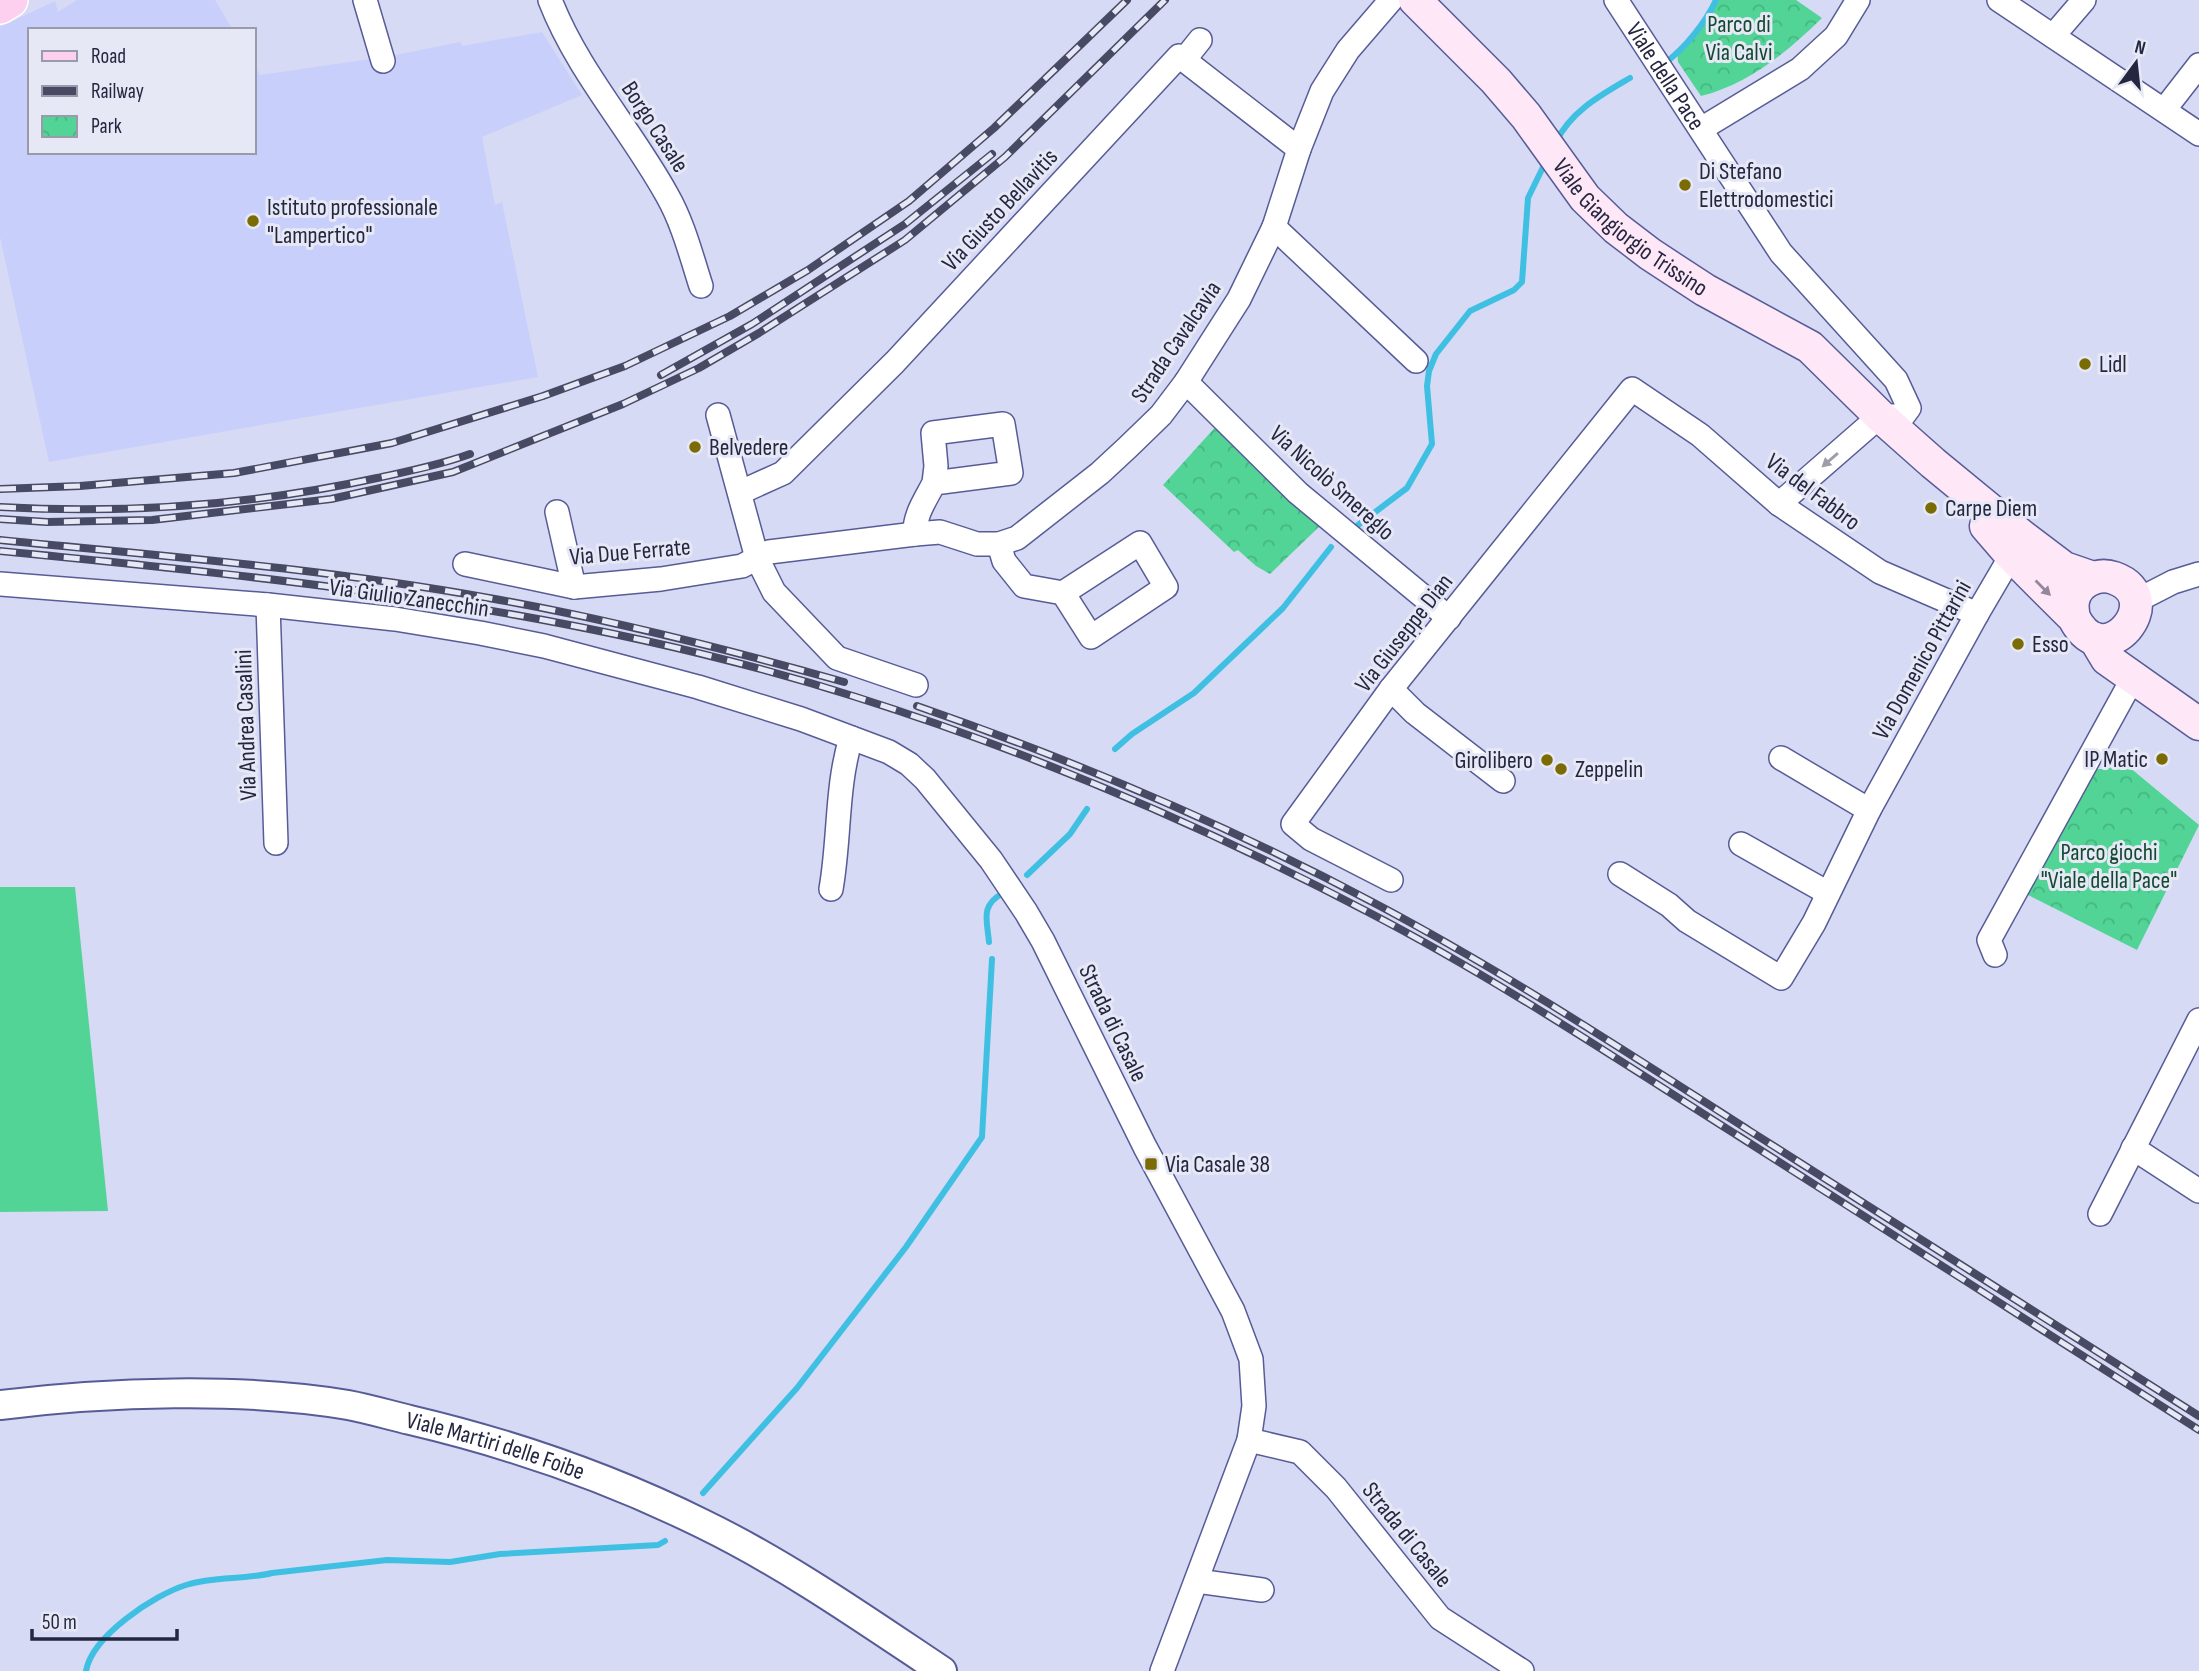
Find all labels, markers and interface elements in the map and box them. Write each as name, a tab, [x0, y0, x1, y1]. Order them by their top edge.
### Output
park label: Parco di Via Calvi	[1705, 10, 1773, 67]
street label: Viale della Pace	[1620, 17, 1711, 135]
legend	[28, 28, 256, 154]
north arrow	[2101, 28, 2171, 98]
text: N	[2132, 36, 2148, 60]
text: Road	[91, 44, 126, 69]
street label: Borgo Casale	[615, 76, 695, 178]
text: Railway	[91, 79, 144, 104]
text: Park	[91, 114, 122, 139]
street label: Via Giusto Bellavitis	[936, 143, 1064, 277]
street label: Viale Giangiorgio Trissino	[1547, 153, 1713, 302]
place label: Di Stefano Elettrodomestici	[1699, 157, 1834, 214]
marker: Di Stefano Elettrodomestici	[1677, 177, 1693, 193]
place label: Istituto professionale "Lampertico"	[267, 193, 438, 250]
marker: Istituto professionale "Lampertico"	[245, 213, 261, 229]
street label: Strada Cavalcavia	[1125, 276, 1227, 408]
place label: Lidl	[2099, 350, 2127, 379]
marker: Lidl	[2077, 356, 2093, 372]
street label: Via Nicolò Smereglo	[1264, 419, 1400, 547]
place label: Belvedere	[709, 433, 788, 462]
marker: Belvedere	[687, 439, 703, 455]
street label: Via del Fabbro	[1760, 447, 1866, 537]
one-way arrow	[1821, 452, 1838, 467]
place label: Carpe Diem	[1945, 494, 2037, 523]
marker: Carpe Diem	[1923, 500, 1939, 516]
street label: Via Due Ferrate	[568, 532, 692, 572]
street label: Via Giuseppe Dian	[1349, 568, 1459, 698]
street label: Via Giulio Zanecchin	[327, 572, 491, 624]
street label: Via Domenico Pittarini	[1866, 575, 1978, 745]
one-way arrow	[2034, 579, 2051, 595]
place label: Esso	[2032, 630, 2069, 659]
marker: Esso	[2010, 636, 2026, 652]
street label: Via Andrea Casalini	[229, 649, 263, 801]
place label: IP Matic	[2084, 745, 2148, 774]
place label: Girolibero	[1455, 746, 1533, 775]
marker: IP Matic	[2154, 751, 2170, 767]
marker: Girolibero	[1539, 752, 1555, 768]
place label: Zeppelin	[1575, 755, 1643, 784]
marker: Zeppelin	[1553, 761, 1569, 777]
park label: Parco giochi "Viale della Pace"	[2041, 838, 2177, 895]
street label: Strada di Casale	[1072, 960, 1154, 1086]
place label: Via Casale 38	[1165, 1150, 1270, 1179]
marker: Via Casale 38	[1143, 1156, 1159, 1172]
street label: Viale Martiri delle Foibe	[403, 1405, 589, 1486]
street label: Strada di Casale	[1356, 1477, 1458, 1593]
scale bar	[32, 1598, 177, 1642]
text: 50 m	[42, 1610, 77, 1635]

